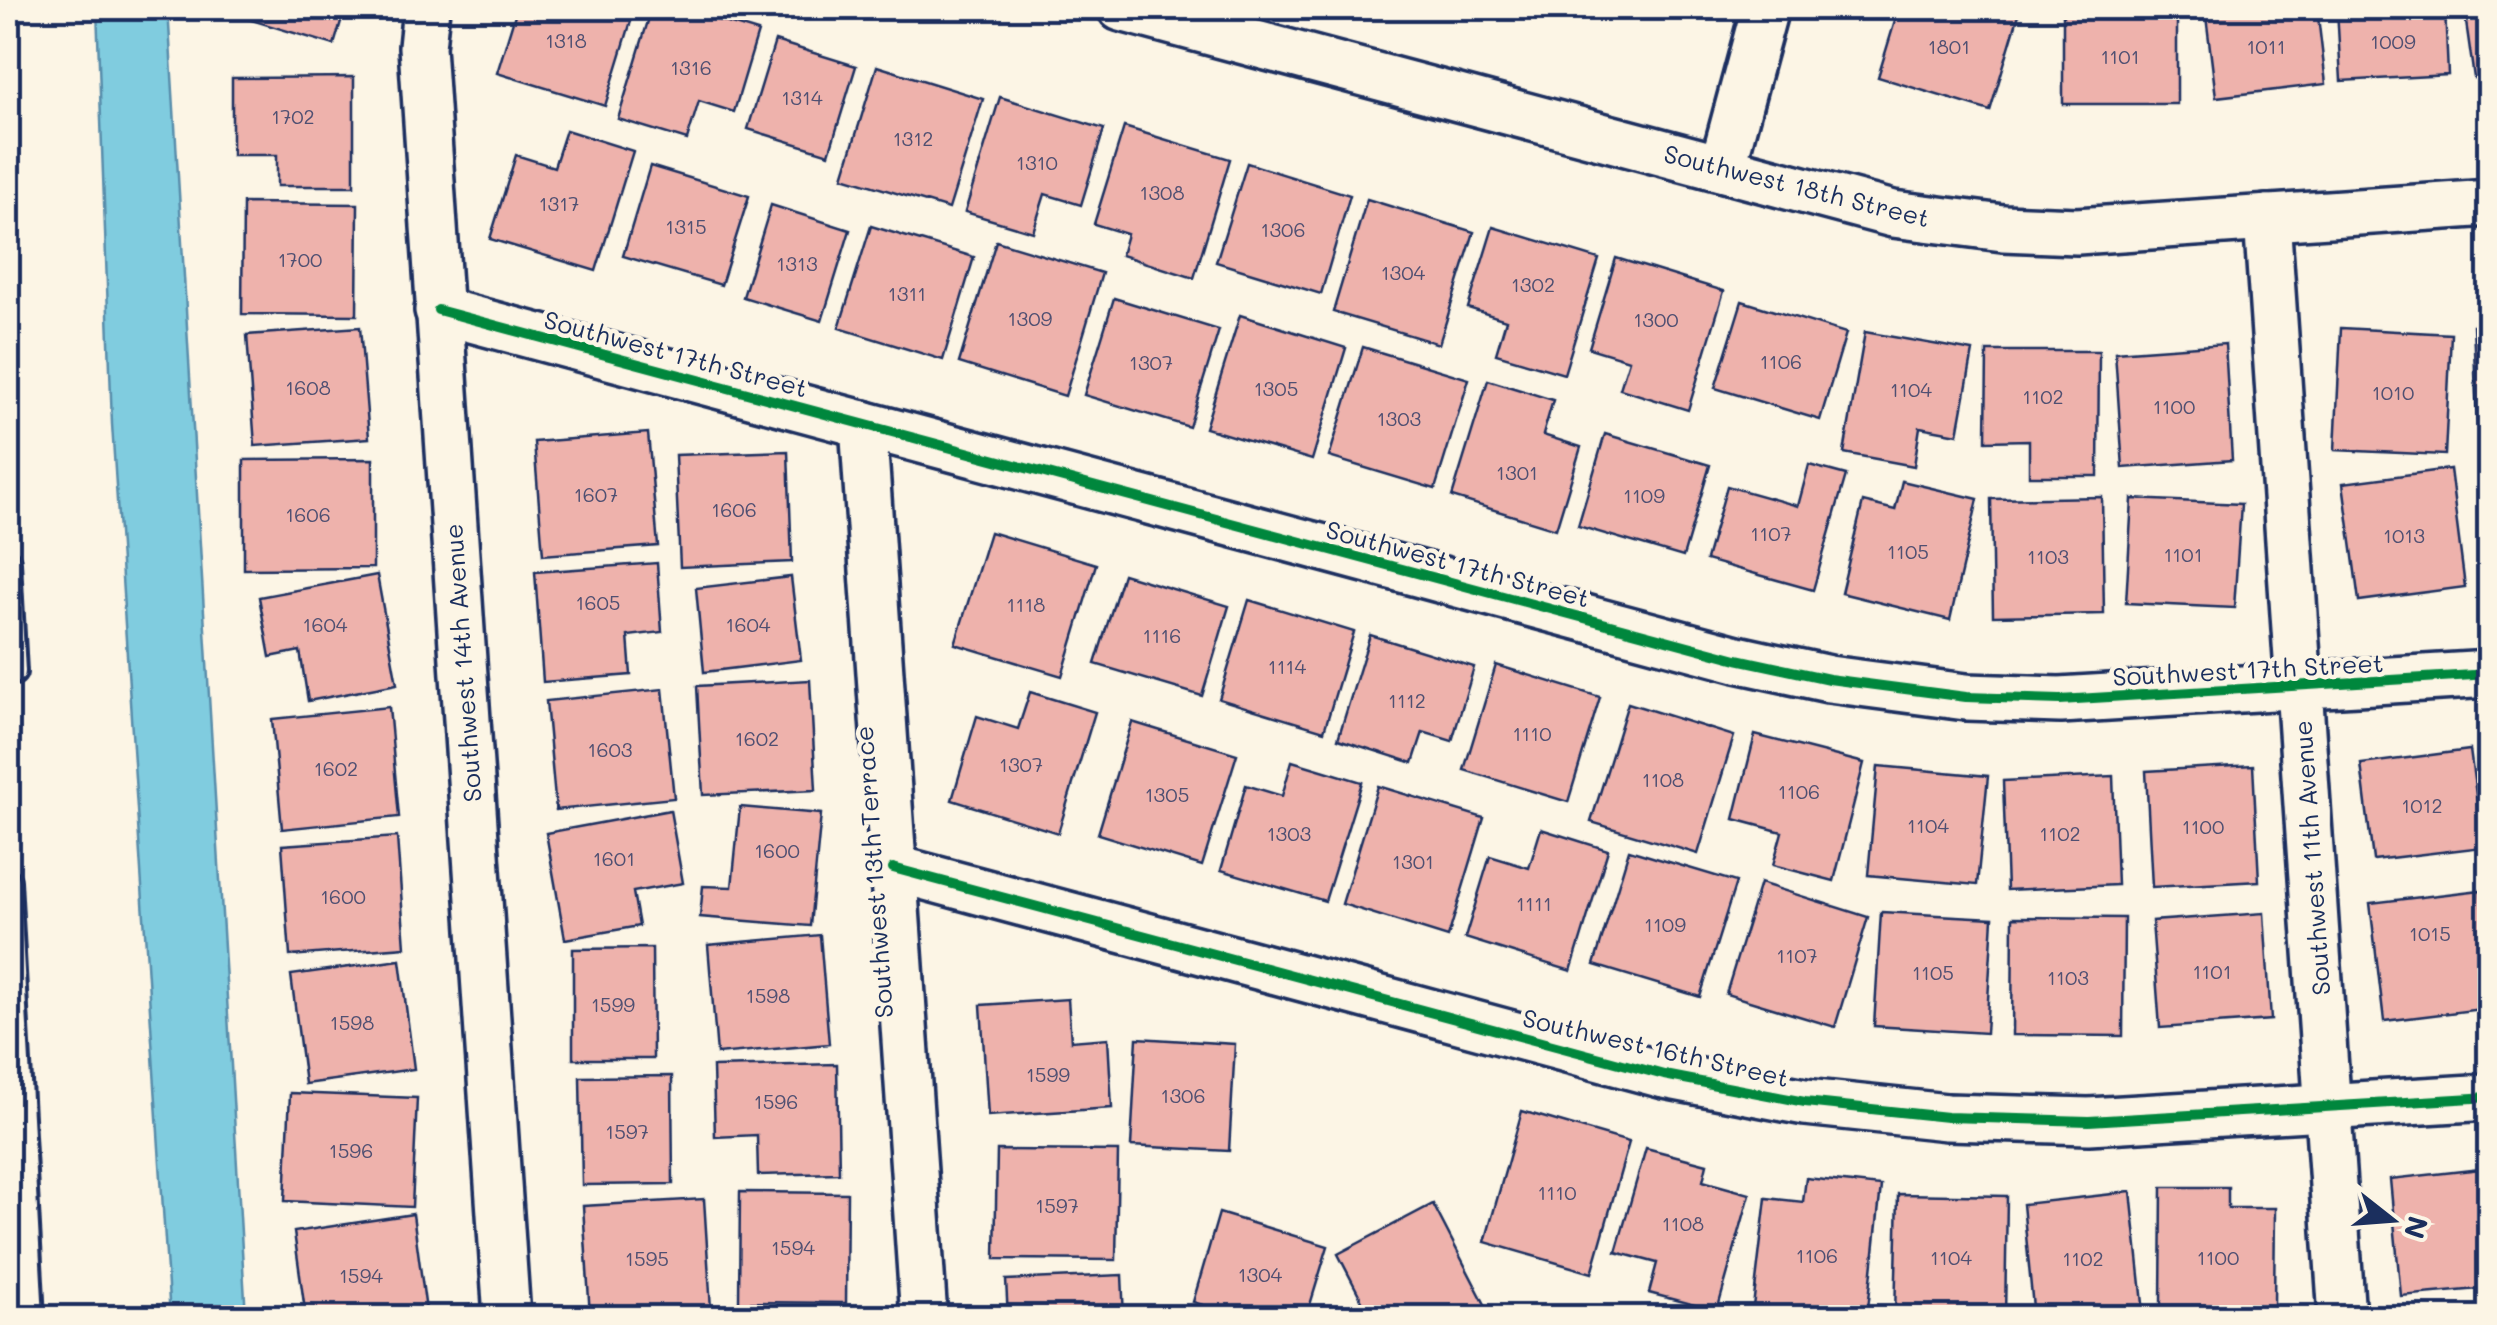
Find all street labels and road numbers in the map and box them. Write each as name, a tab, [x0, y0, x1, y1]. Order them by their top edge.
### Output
street label: Southwest 18th Street	[1661, 136, 1933, 234]
street label: Southwest 17th Street	[541, 302, 811, 404]
street label: Southwest 17th Street	[1323, 512, 1593, 614]
street label: Southwest 14th Avenue	[436, 523, 488, 803]
street label: Southwest 17th Street	[2112, 646, 2384, 692]
street label: Southwest 11th Avenue	[2285, 719, 2337, 997]
street label: Southwest 13th Terrace	[847, 725, 899, 1019]
street label: Southwest 16th Street	[1520, 1001, 1792, 1093]

